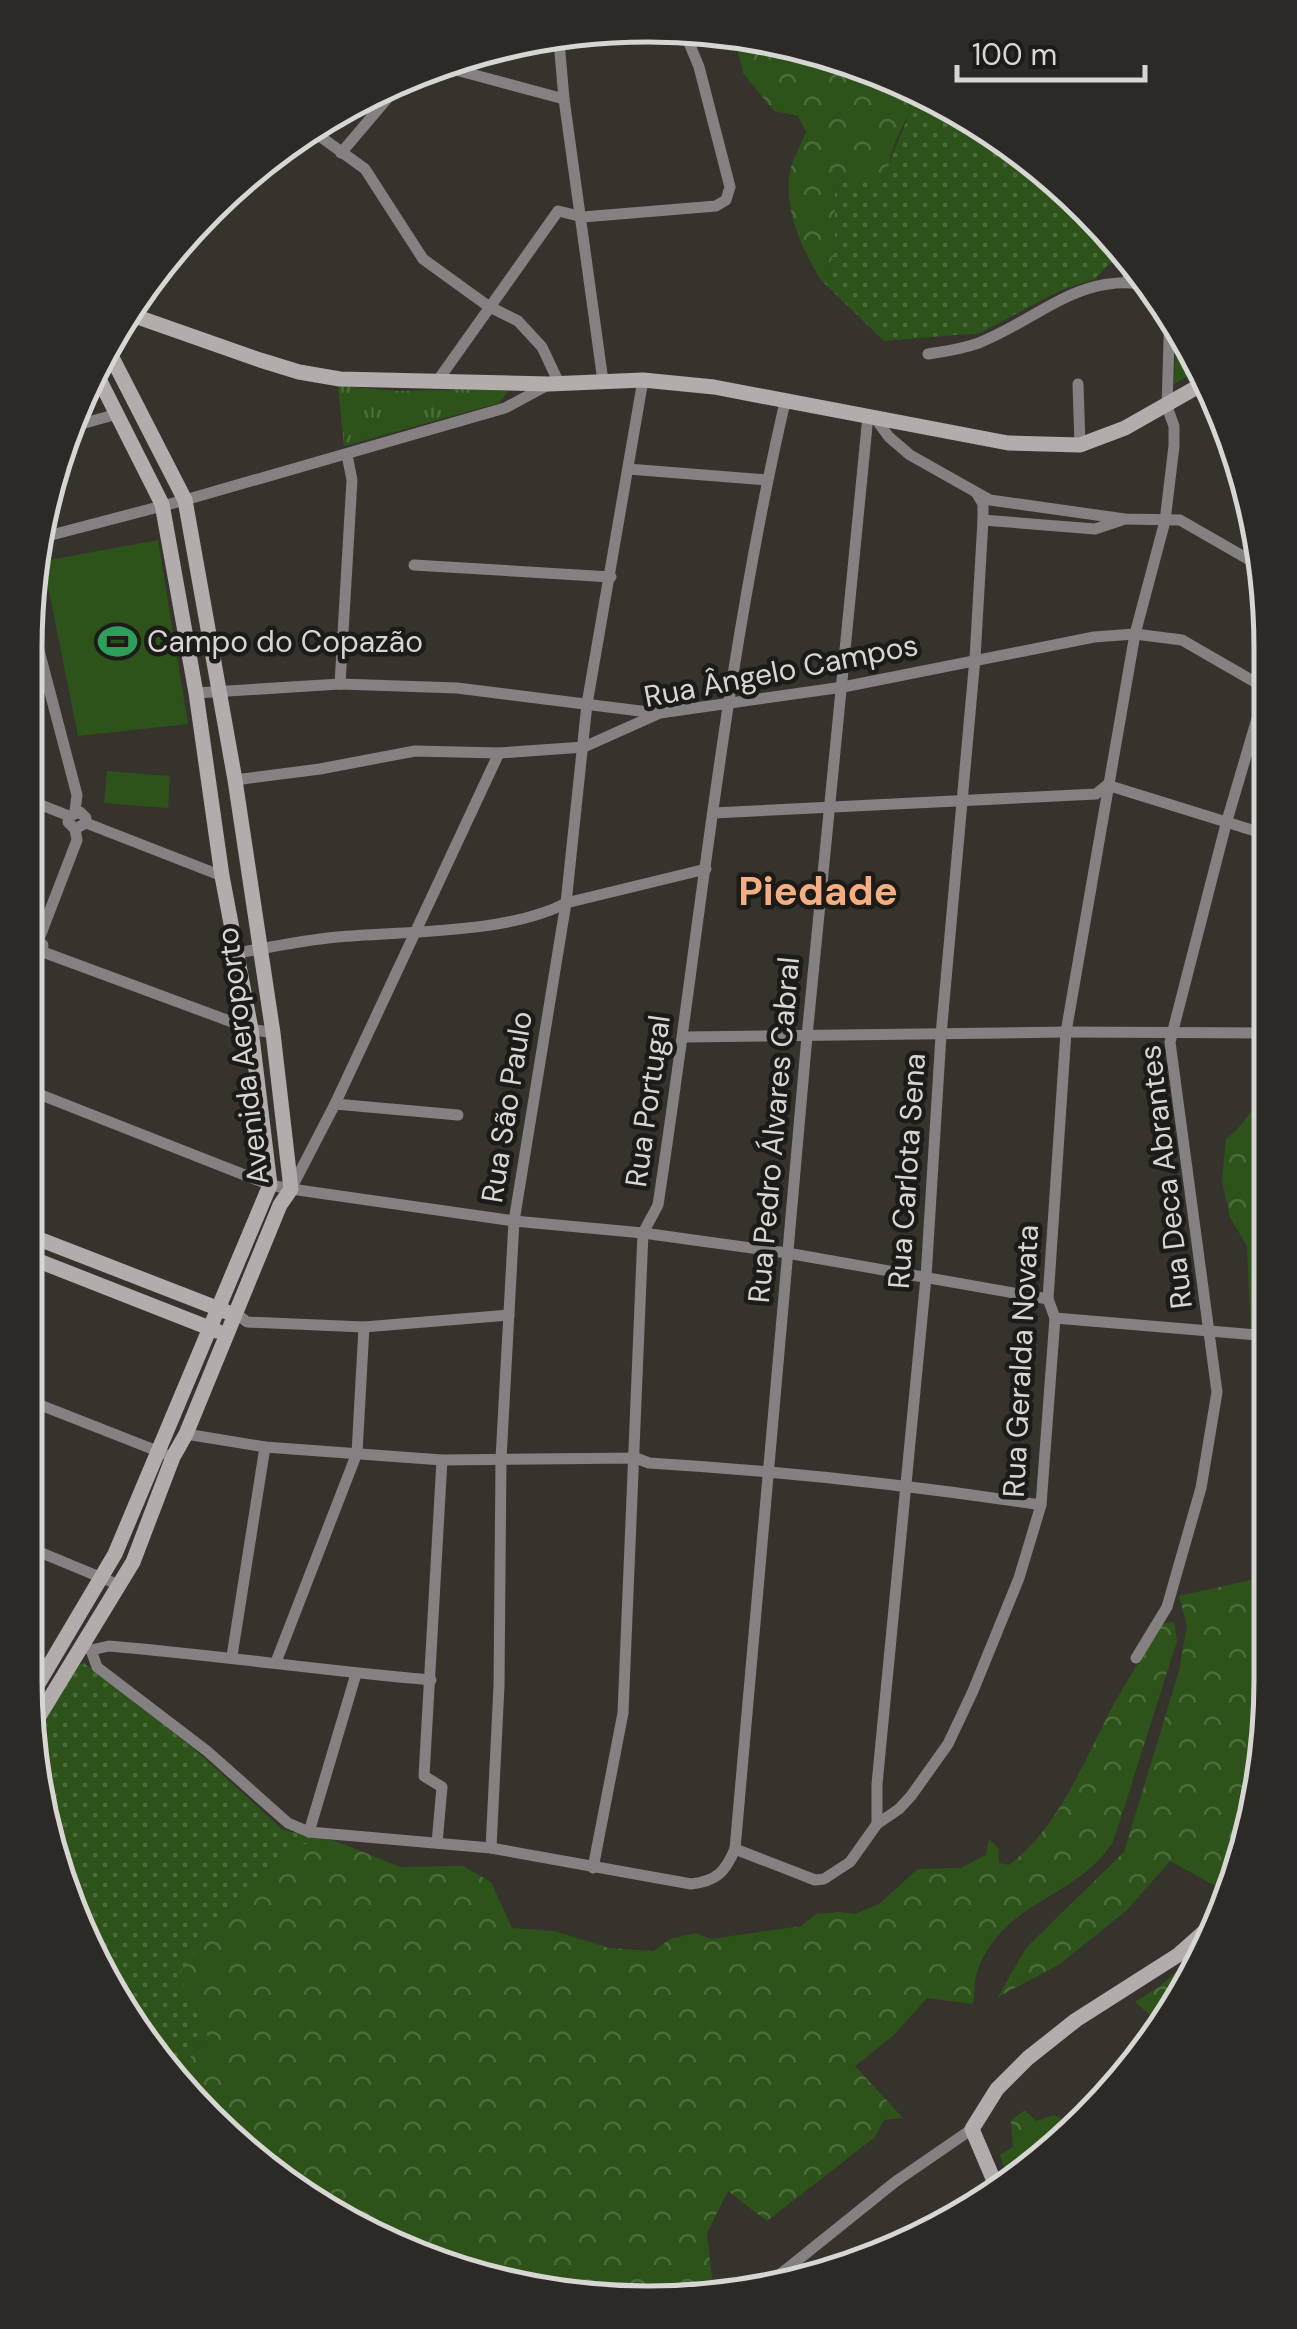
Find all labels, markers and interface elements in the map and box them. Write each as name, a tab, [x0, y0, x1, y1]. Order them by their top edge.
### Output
scale bar	[957, 20, 1144, 82]
text: 100 m	[972, 35, 1057, 74]
sports icon: Campo do Copazão	[96, 621, 138, 663]
place label: Campo do Copazão	[147, 622, 423, 661]
street label: Rua Ângelo Campos	[641, 625, 921, 716]
district label: Piedade	[738, 865, 898, 917]
street label: Avenida Aeroporto	[207, 925, 278, 1187]
street label: Rua Pedro Álvares Cabral	[739, 955, 808, 1305]
street label: Rua São Paulo	[472, 1008, 541, 1206]
street label: Rua Portugal	[616, 1012, 679, 1190]
street label: Rua Deca Abrantes	[1130, 1043, 1201, 1311]
street label: Rua Carlota Sena	[879, 1052, 934, 1290]
street label: Rua Geralda Novata	[994, 1224, 1047, 1498]

